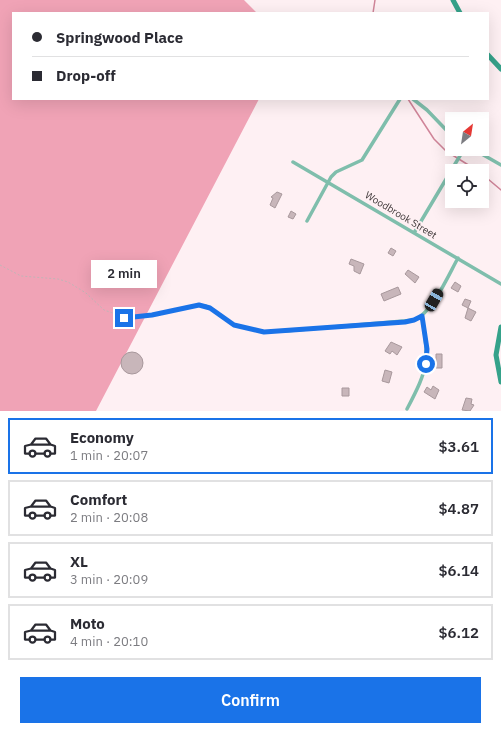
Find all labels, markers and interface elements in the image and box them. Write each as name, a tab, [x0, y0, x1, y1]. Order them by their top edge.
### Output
text: Springwood Place	[56, 28, 183, 47]
text: Drop-off	[56, 66, 116, 85]
north arrow	[445, 112, 489, 156]
map controls	[445, 112, 489, 208]
button: locate	[445, 164, 489, 208]
street label: Woodbrook Street	[363, 188, 440, 242]
callout: 2 min	[91, 260, 157, 288]
text: 2 min	[107, 265, 141, 282]
car	[423, 287, 445, 313]
route end	[115, 309, 133, 327]
route start	[417, 355, 435, 373]
icon: car	[22, 428, 58, 464]
text: Economy	[70, 428, 134, 447]
text: $3.61	[439, 437, 479, 456]
text: 1 min · 20:07	[70, 447, 148, 464]
icon: car	[22, 490, 58, 526]
text: Comfort	[70, 490, 127, 509]
text: $4.87	[439, 499, 479, 518]
text: 2 min · 20:08	[70, 509, 148, 526]
icon: car	[22, 552, 58, 588]
text: XL	[70, 552, 88, 571]
text: $6.14	[439, 561, 479, 580]
text: 3 min · 20:09	[70, 571, 148, 588]
icon: car	[22, 614, 58, 650]
text: Moto	[70, 614, 105, 633]
text: $6.12	[439, 623, 479, 642]
text: 4 min · 20:10	[70, 633, 148, 650]
button: Confirm	[20, 677, 481, 723]

